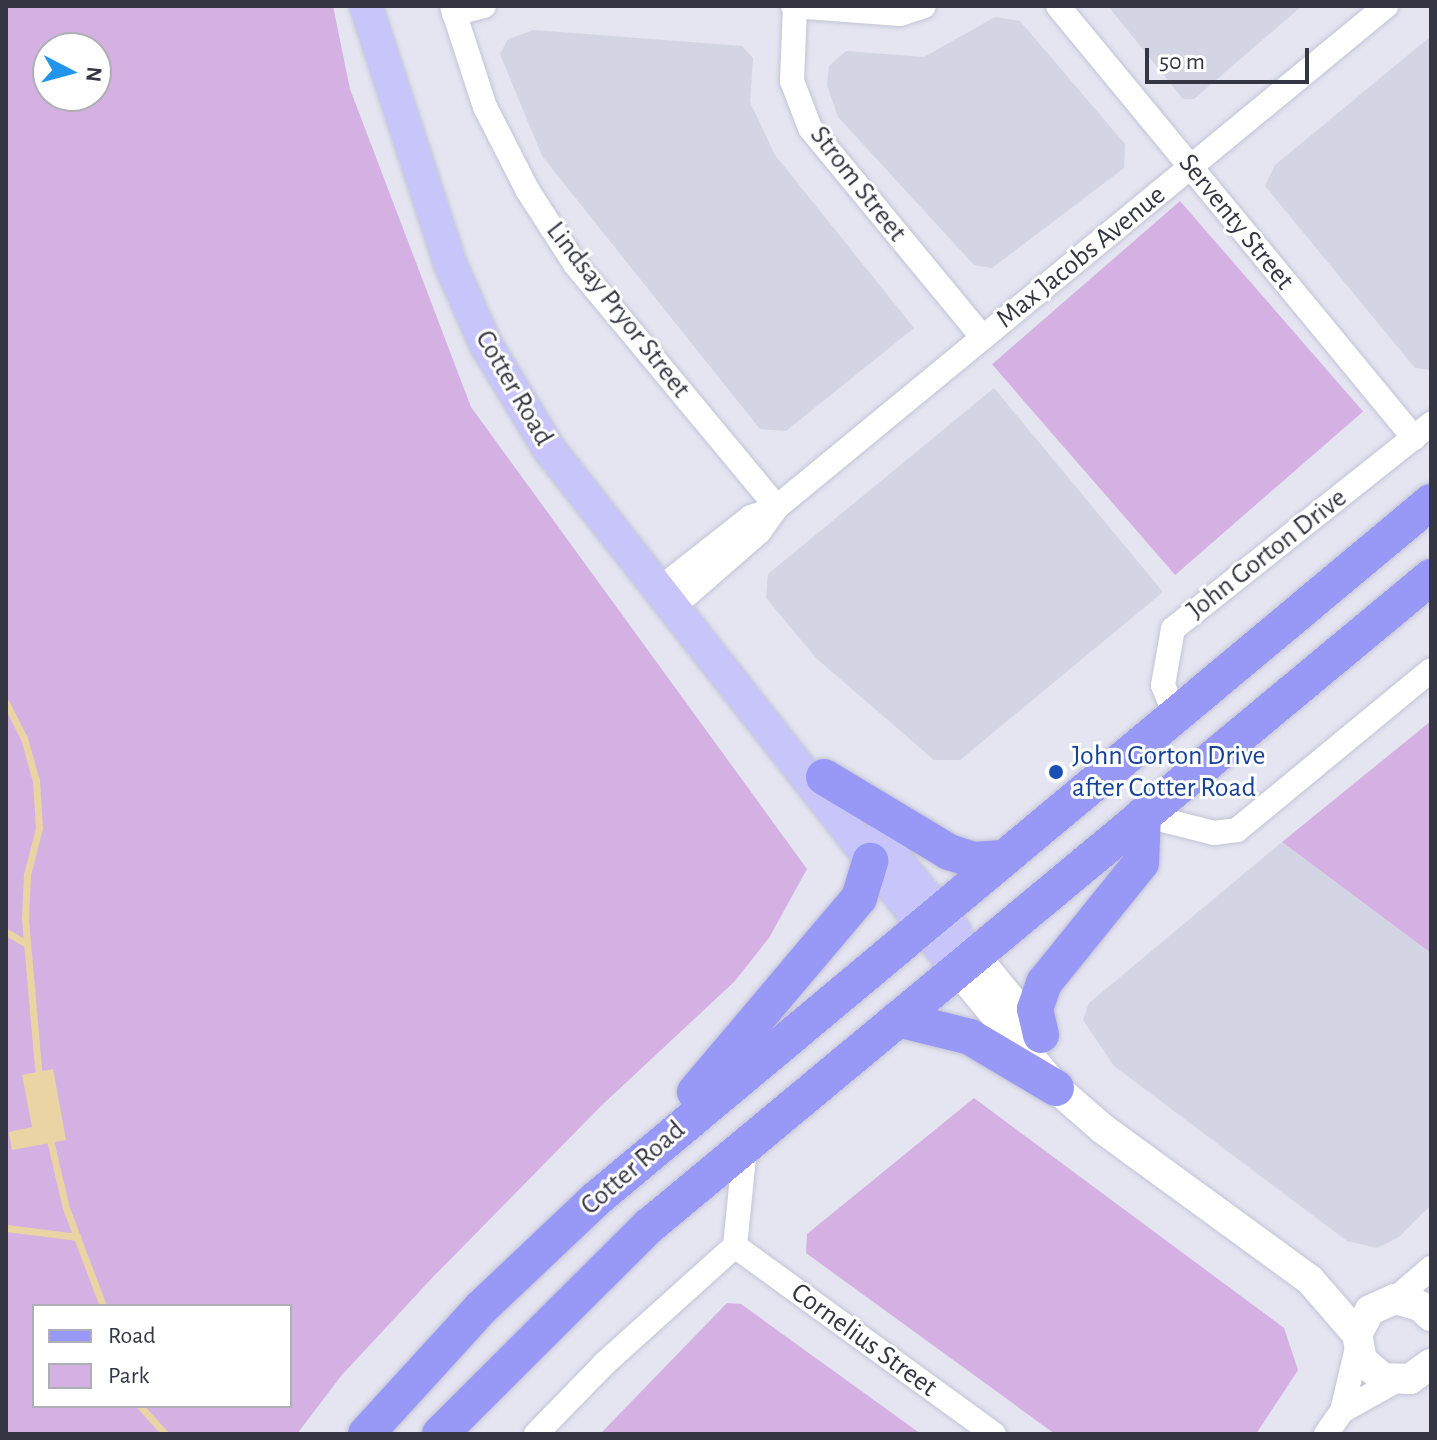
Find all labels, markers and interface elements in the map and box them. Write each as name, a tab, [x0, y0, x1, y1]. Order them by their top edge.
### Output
north arrow	[32, 32, 112, 112]
scale bar	[1149, 32, 1313, 82]
text: 50 m	[1159, 50, 1205, 74]
text: N	[82, 66, 106, 83]
street label: Strom Street	[802, 119, 914, 249]
street label: Serventy Street	[1171, 147, 1301, 297]
street label: Max Jacobs Avenue	[990, 178, 1172, 336]
street label: Lindsay Pryor Street	[539, 215, 697, 405]
street label: Cotter Road	[468, 324, 560, 452]
street label: John Gorton Drive	[1181, 481, 1353, 627]
place label: John Gorton Drive after Cotter Road	[1072, 739, 1265, 805]
marker: John Gorton Drive after Cotter Road	[1047, 763, 1065, 781]
street label: Cotter Road	[574, 1114, 692, 1222]
street label: Cornelius Street	[784, 1276, 944, 1404]
legend	[32, 1304, 292, 1408]
text: Road	[108, 1324, 156, 1348]
text: Park	[108, 1364, 149, 1388]

